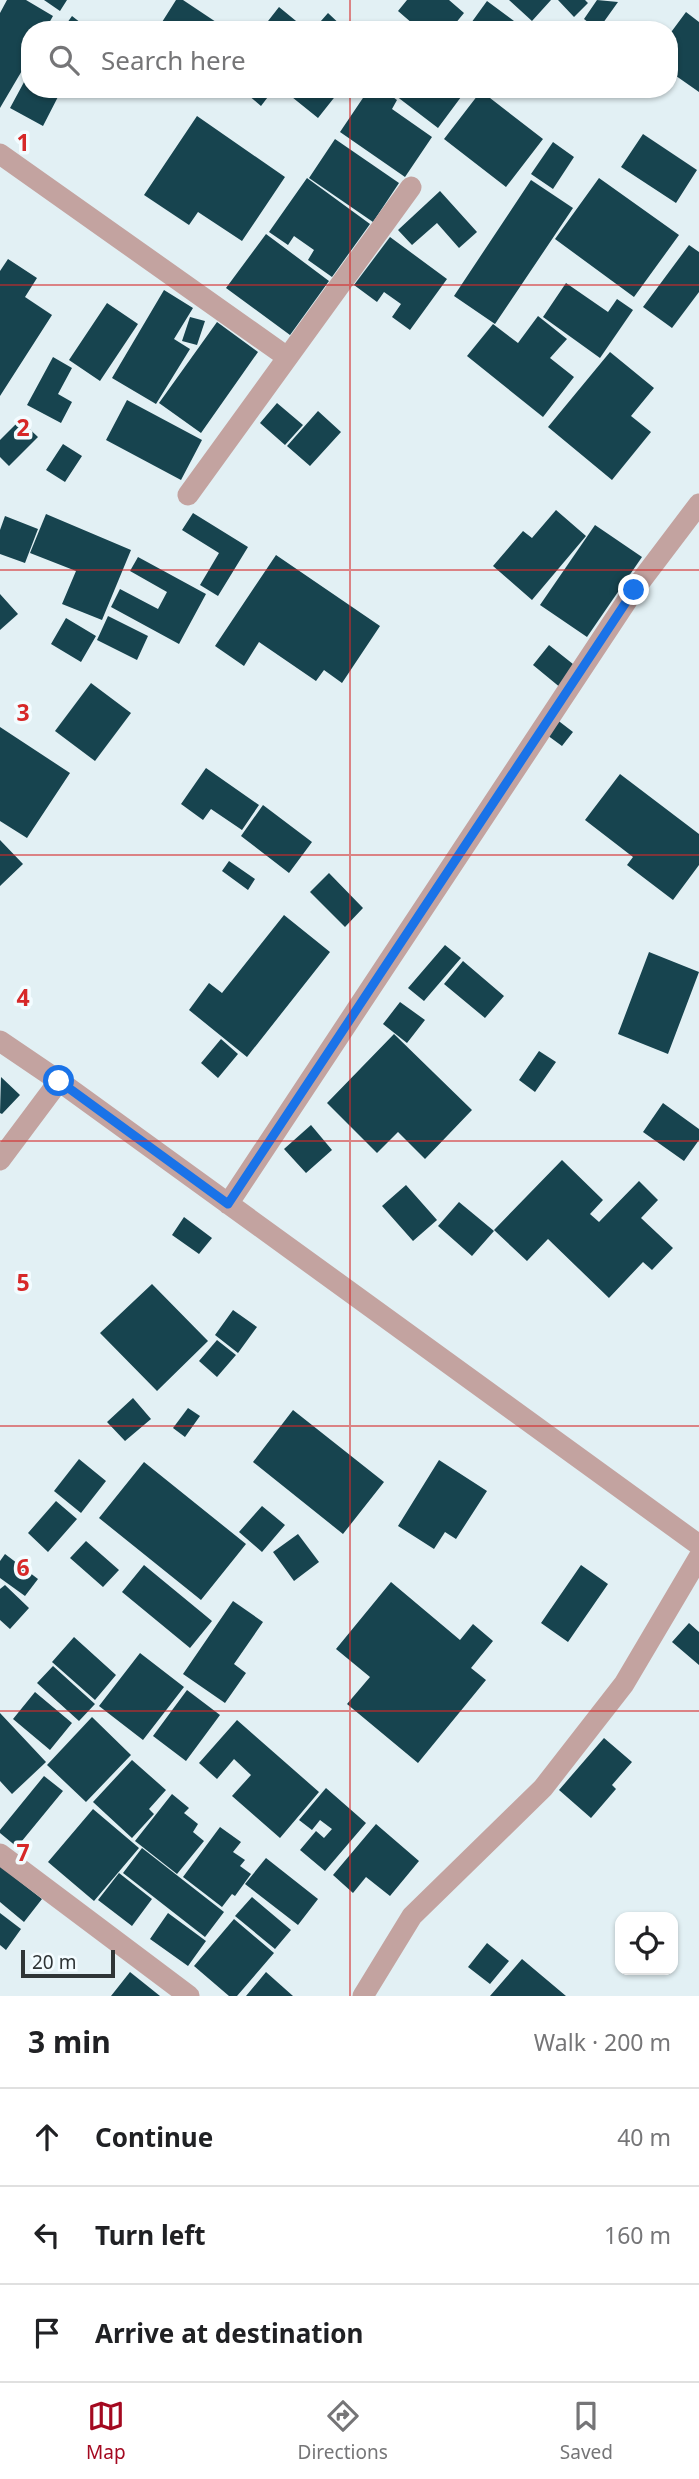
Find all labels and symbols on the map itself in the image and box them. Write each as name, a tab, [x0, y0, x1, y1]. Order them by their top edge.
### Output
text: 1	[16, 126, 30, 158]
text: 2	[16, 411, 30, 443]
route end	[618, 574, 649, 605]
text: 3	[16, 696, 30, 728]
text: 4	[16, 981, 30, 1013]
route start	[43, 1065, 74, 1096]
text: 5	[16, 1266, 30, 1298]
text: 6	[16, 1551, 30, 1583]
text: 7	[16, 1836, 30, 1868]
scale bar	[21, 1947, 116, 1979]

